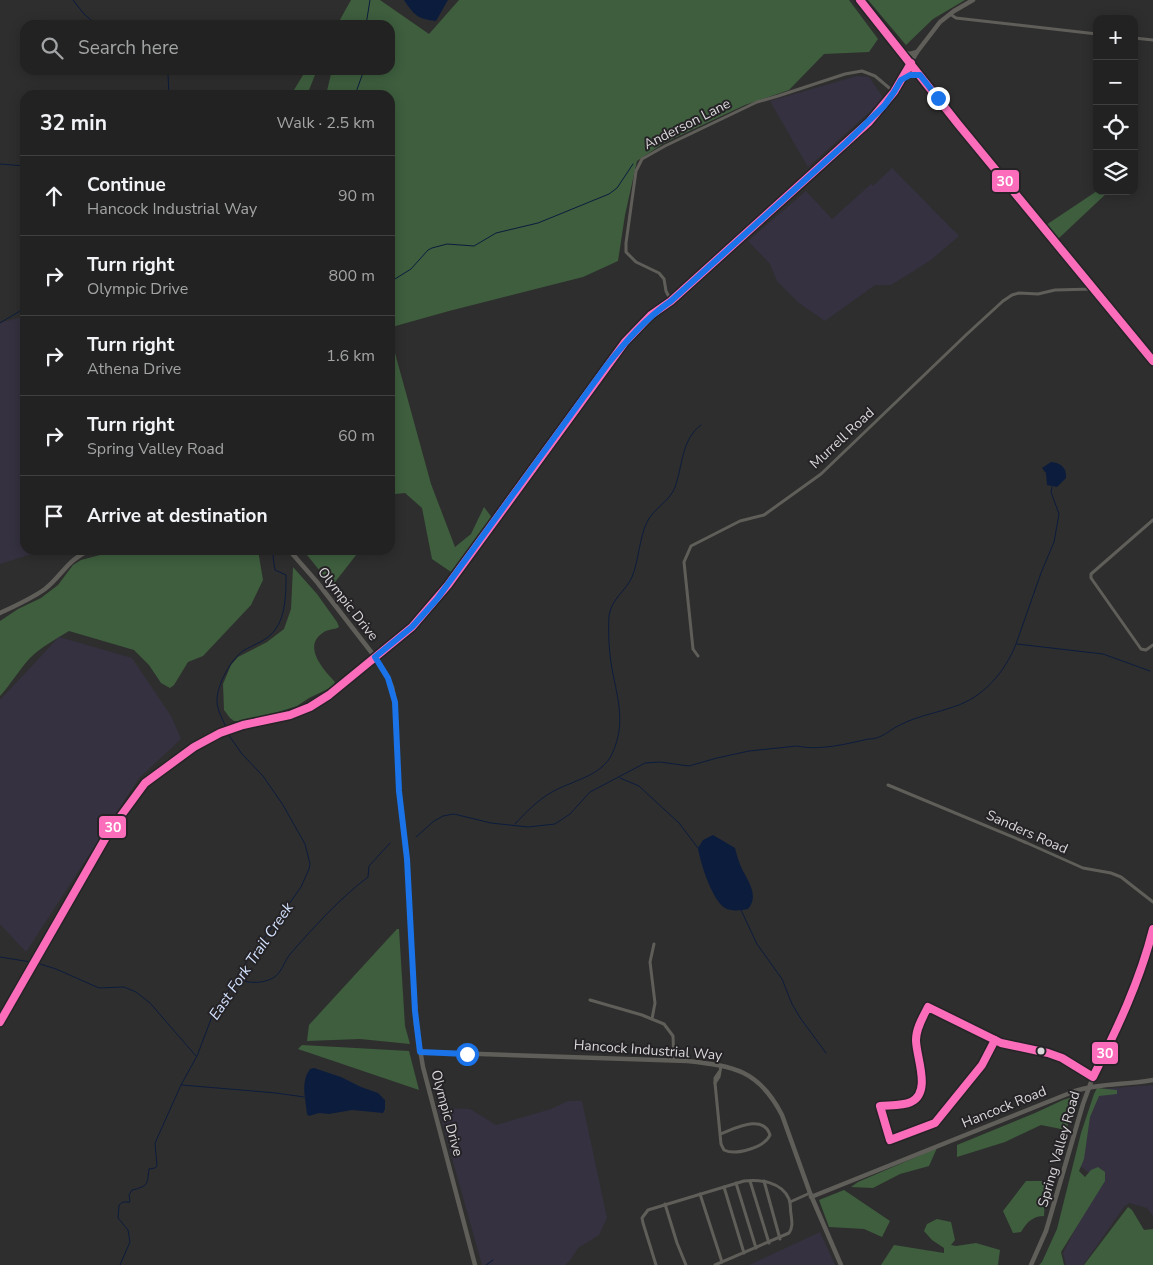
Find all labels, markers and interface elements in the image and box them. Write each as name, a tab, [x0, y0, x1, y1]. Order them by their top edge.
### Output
map controls	[1093, 15, 1138, 195]
button: +	[1093, 15, 1138, 60]
search box	[20, 20, 395, 75]
icon: search	[38, 34, 66, 62]
text: Search here	[78, 35, 179, 61]
button: −	[1093, 60, 1138, 105]
route end	[927, 87, 950, 110]
street label: Anderson Lane	[640, 94, 734, 154]
button: locate	[1093, 105, 1138, 150]
text: 32 min	[40, 109, 107, 137]
text: Walk · 2.5 km	[277, 112, 375, 134]
button: layers	[1093, 150, 1138, 195]
line badge: 30	[991, 169, 1020, 193]
text: Continue	[87, 172, 166, 198]
text: 30	[997, 172, 1013, 191]
icon: ahead	[40, 182, 68, 210]
text: 90 m	[338, 185, 375, 207]
text: Hancock Industrial Way	[87, 198, 257, 220]
text: Turn right	[87, 252, 174, 278]
icon: right	[40, 262, 68, 290]
text: 800 m	[328, 265, 375, 287]
text: Olympic Drive	[87, 278, 188, 300]
text: Turn right	[87, 332, 174, 358]
icon: right	[40, 342, 68, 370]
text: 1.6 km	[326, 345, 375, 367]
text: Athena Drive	[87, 358, 181, 380]
street label: Murrell Road	[806, 403, 878, 473]
text: Turn right	[87, 412, 174, 438]
icon: right	[40, 422, 68, 450]
text: 60 m	[338, 425, 375, 447]
text: Spring Valley Road	[87, 438, 224, 460]
icon: arrive	[40, 502, 68, 530]
text: Arrive at destination	[87, 503, 268, 529]
street label: Olympic Drive	[313, 563, 383, 645]
street label: Sanders Road	[983, 806, 1071, 858]
line badge: 30	[98, 815, 127, 839]
text: 30	[105, 818, 121, 837]
water label: East Fork Trail Creek	[204, 898, 298, 1024]
street label: Hancock Industrial Way	[573, 1035, 724, 1065]
line badge: 30	[1091, 1041, 1119, 1065]
route start	[456, 1043, 479, 1066]
text: 30	[1097, 1044, 1113, 1063]
unlabelled marker	[1036, 1046, 1046, 1056]
street label: Olympic Drive	[426, 1068, 468, 1158]
street label: Hancock Road	[959, 1081, 1049, 1133]
street label: Spring Valley Road	[1033, 1089, 1085, 1209]

